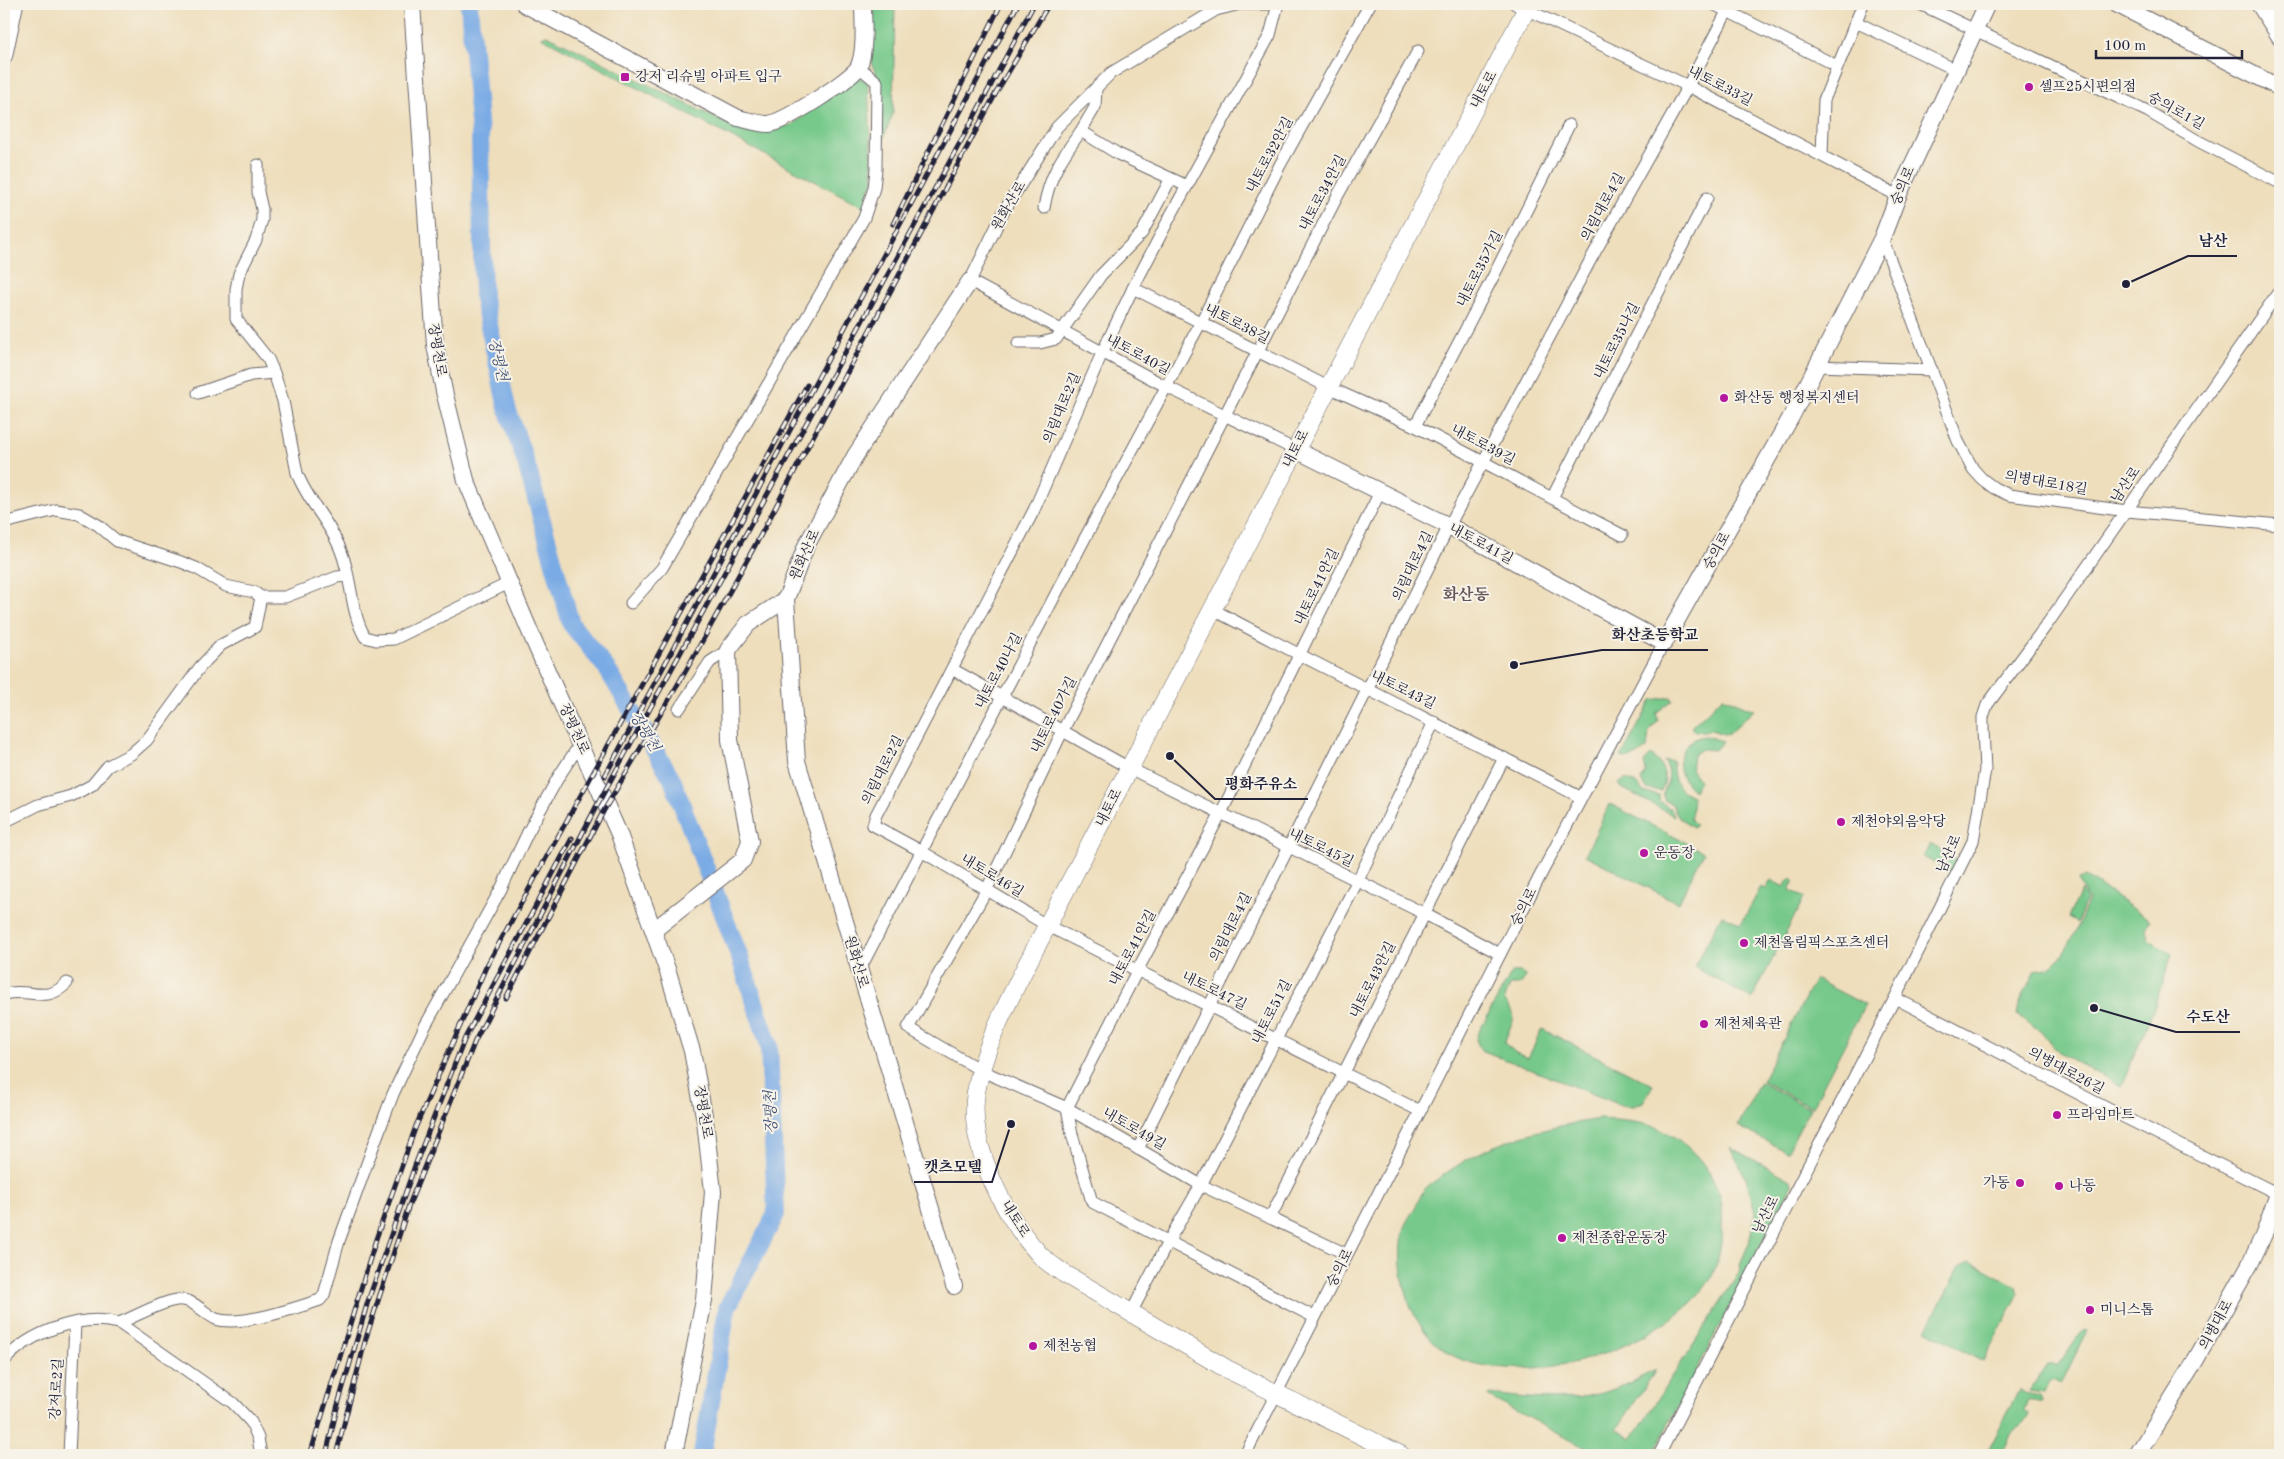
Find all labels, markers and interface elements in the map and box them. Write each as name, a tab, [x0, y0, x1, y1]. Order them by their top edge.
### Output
scale bar	[2096, 28, 2243, 60]
text: 100 m	[2104, 39, 2146, 54]
street label: 내토로33길	[1685, 63, 1755, 108]
street label: 내토로	[1467, 68, 1500, 111]
place label: 강저 리슈빌 아파트 입구	[635, 69, 782, 84]
marker: 강저 리슈빌 아파트 입구	[619, 71, 631, 83]
place label: 셀프25시편의점	[2039, 79, 2136, 94]
marker: 셀프25시편의점	[2023, 81, 2035, 93]
street label: 숭의로1길	[2145, 89, 2207, 132]
street label: 내토로32안길	[1243, 114, 1296, 195]
street label: 내토로34안길	[1296, 152, 1349, 233]
street label: 숭의로	[1888, 164, 1918, 207]
street label: 의림대로4길	[1578, 170, 1627, 244]
street label: 원화산로	[989, 178, 1029, 233]
callout: 남산	[2188, 226, 2237, 256]
street label: 내토로35가길	[1454, 228, 1505, 310]
text: 남산	[2199, 232, 2228, 250]
street label: 내토로35나길	[1591, 300, 1642, 382]
street label: 내토로38길	[1202, 301, 1272, 346]
street label: 장평천로	[426, 322, 449, 378]
street label: 내토로40길	[1104, 331, 1173, 378]
water label: 장평천	[485, 337, 511, 384]
street label: 의림대로2길	[1040, 370, 1083, 446]
place label: 화산동 행정복지센터	[1734, 390, 1860, 405]
marker: 화산동 행정복지센터	[1718, 392, 1730, 404]
street label: 내토로39길	[1449, 421, 1518, 468]
street label: 내토로	[1280, 427, 1312, 470]
street label: 남산로	[2108, 463, 2143, 506]
street label: 의병대로18길	[2003, 468, 2089, 497]
street label: 내토로41길	[1447, 520, 1516, 567]
street label: 원화산로	[787, 527, 823, 583]
street label: 의림대로4길	[1389, 528, 1436, 603]
street label: 숭의로	[1700, 529, 1733, 572]
street label: 내토로41안길	[1291, 546, 1342, 628]
district label: 화산동	[1443, 585, 1490, 604]
callout: 화산초등학교	[1602, 620, 1708, 650]
text: 화산초등학교	[1612, 626, 1699, 644]
street label: 내토로40나길	[972, 630, 1025, 711]
street label: 내토로43길	[1368, 667, 1438, 712]
street label: 내토로40가길	[1028, 674, 1079, 756]
street label: 장평천로	[557, 701, 593, 757]
water label: 장평천	[626, 708, 664, 756]
street label: 의림대로2길	[859, 733, 906, 807]
callout: 평화주유소	[1215, 769, 1308, 799]
text: 평화주유소	[1225, 775, 1298, 793]
street label: 내토로	[1093, 786, 1125, 829]
place label: 제천야외음악당	[1851, 814, 1946, 829]
marker: 제천야외음악당	[1835, 816, 1847, 828]
street label: 내토로45길	[1286, 825, 1356, 870]
street label: 남산로	[1933, 832, 1964, 875]
place label: 운동장	[1654, 845, 1695, 860]
marker: 운동장	[1638, 847, 1650, 859]
street label: 내토로46길	[958, 851, 1026, 900]
street label: 숭의로	[1508, 885, 1540, 928]
street label: 의림대로4길	[1207, 890, 1254, 964]
street label: 내토로41안길	[1106, 907, 1159, 988]
street label: 원화산로	[842, 934, 871, 990]
place label: 제천올림픽스포츠센터	[1754, 935, 1889, 950]
marker: 제천올림픽스포츠센터	[1738, 937, 1750, 949]
street label: 내토로43안길	[1347, 939, 1398, 1021]
street label: 내토로47길	[1179, 968, 1249, 1013]
street label: 내토로51길	[1249, 977, 1294, 1047]
callout: 수도산	[2176, 1002, 2240, 1032]
text: 수도산	[2186, 1008, 2230, 1026]
place label: 제천체육관	[1714, 1016, 1782, 1031]
marker: 제천체육관	[1698, 1018, 1710, 1030]
street label: 의병대로26길	[2026, 1044, 2107, 1097]
street label: 장평천로	[692, 1084, 715, 1140]
water label: 장평천	[762, 1089, 780, 1134]
street label: 내토로49길	[1100, 1104, 1168, 1153]
place label: 프라임마트	[2067, 1107, 2135, 1122]
marker: 프라임마트	[2051, 1109, 2063, 1121]
callout: 캣츠모텔	[914, 1152, 992, 1182]
text: 캣츠모텔	[924, 1158, 982, 1176]
place label: 가동	[1983, 1175, 2010, 1190]
marker: 가동	[2014, 1177, 2026, 1189]
place label: 나동	[2069, 1178, 2097, 1193]
marker: 나동	[2053, 1180, 2065, 1192]
street label: 남산로	[1750, 1193, 1782, 1236]
street label: 내토로	[998, 1198, 1033, 1240]
place label: 제천종합운동장	[1572, 1230, 1667, 1245]
marker: 제천종합운동장	[1556, 1232, 1568, 1244]
street label: 숭의로	[1324, 1246, 1356, 1289]
street label: 의병대로	[2196, 1297, 2235, 1352]
place label: 미니스톱	[2100, 1302, 2155, 1317]
marker: 미니스톱	[2084, 1304, 2096, 1316]
place label: 제천농협	[1043, 1338, 1097, 1353]
marker: 제천농협	[1027, 1340, 1039, 1352]
street label: 강저로2길	[47, 1358, 66, 1420]

